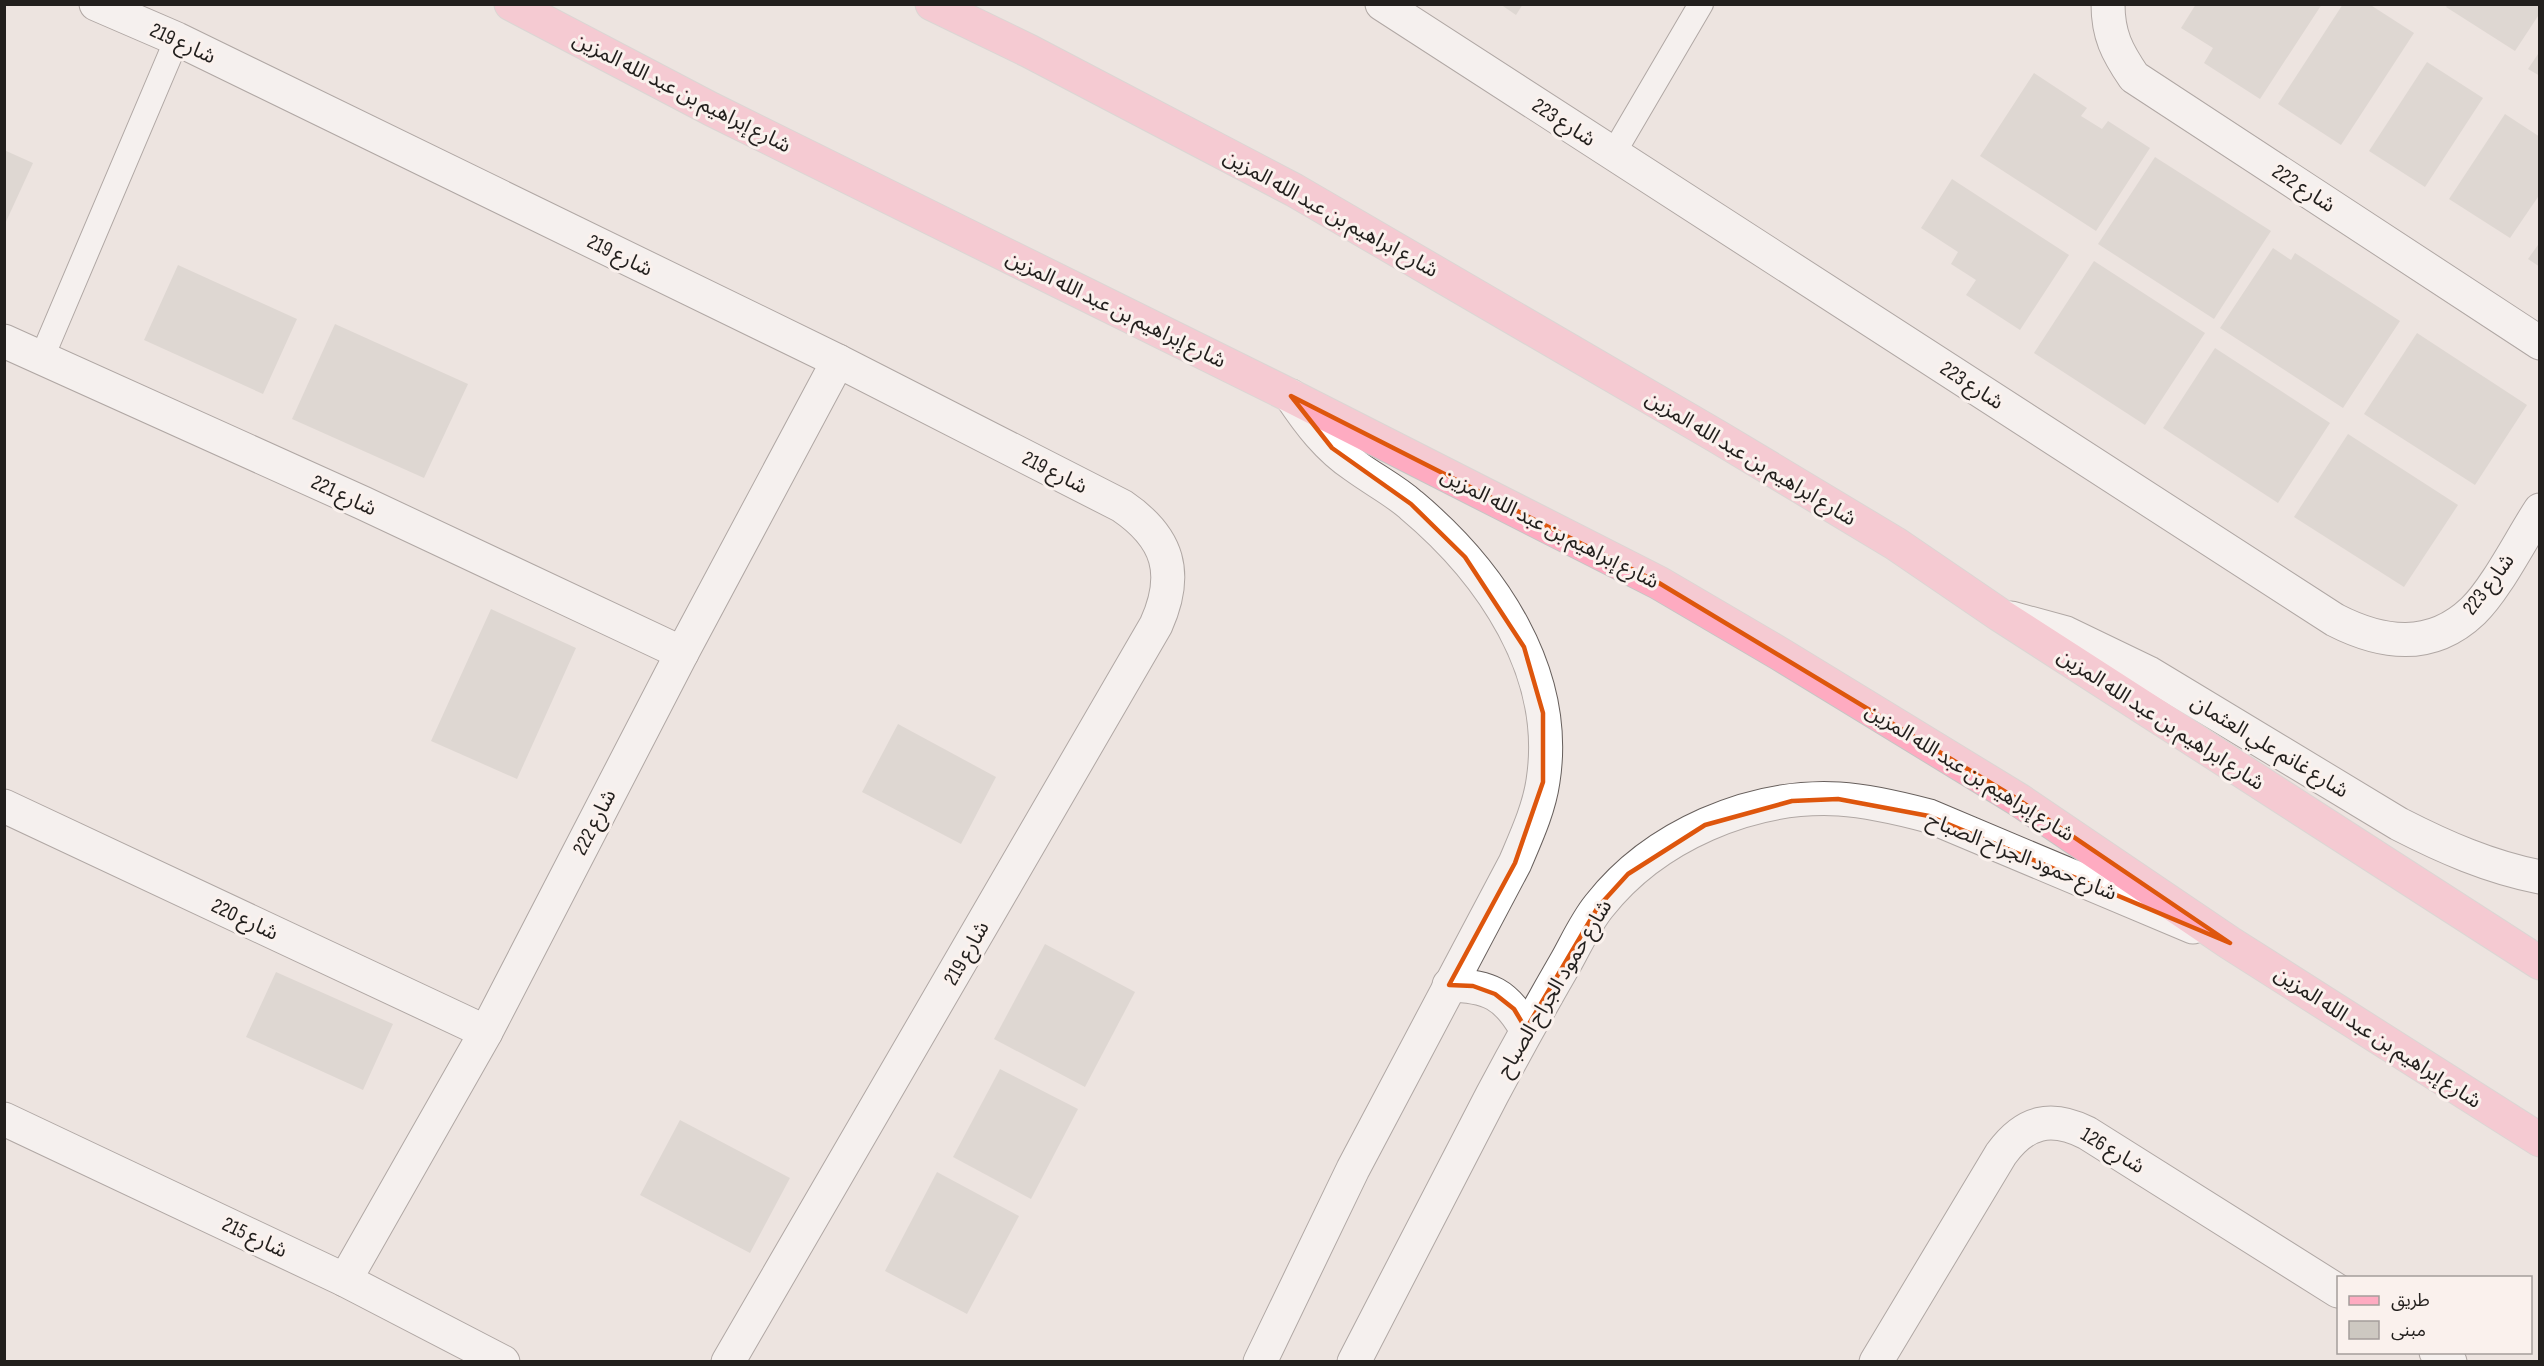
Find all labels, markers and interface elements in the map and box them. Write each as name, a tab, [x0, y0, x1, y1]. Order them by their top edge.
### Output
street label: شارع 219	[145, 17, 220, 71]
street label: شارع إبراهيم بن عبد الله المزين	[568, 26, 795, 160]
street label: شارع 223	[1526, 93, 1600, 154]
street label: شارع ابراهيم بن عبد الله المزين	[1218, 144, 1442, 285]
street label: شارع 222	[2266, 159, 2340, 220]
street label: شارع 219	[582, 229, 657, 284]
street label: شارع إبراهيم بن عبد الله المزين	[1001, 245, 1230, 375]
street label: شارع 223	[1934, 356, 2008, 417]
street label: شارع ابراهيم بن عبد الله المزين	[1640, 386, 1861, 533]
street label: شارع 219	[1017, 445, 1091, 501]
street label: شارع إبراهيم بن عبد الله المزين	[1436, 462, 1663, 596]
street label: شارع 221	[306, 470, 380, 523]
street label: شارع 223	[2457, 549, 2521, 621]
street label: شارع ابراهيم بن عبد الله المزين	[2052, 643, 2269, 797]
street label: شارع غانم علي العثمان	[2185, 690, 2353, 806]
street label: شارع إبراهيم بن عبد الله المزين	[1860, 698, 2079, 849]
street label: شارع 222	[567, 785, 623, 860]
street label: شارع حمود الجراح الصباح	[1922, 807, 2120, 908]
street label: شارع 220	[206, 893, 282, 948]
street label: شارع حمود الجراح الصباح	[1492, 895, 1619, 1083]
street label: شارع 219	[938, 917, 996, 991]
street label: شارع إبراهيم بن عبد الله المزين	[2269, 961, 2486, 1115]
street label: شارع 126	[2075, 1122, 2149, 1181]
street label: شارع 215	[217, 1212, 291, 1265]
legend	[2337, 1276, 2532, 1354]
text: طريق	[2391, 1290, 2430, 1311]
text: مبنى	[2391, 1320, 2426, 1341]

